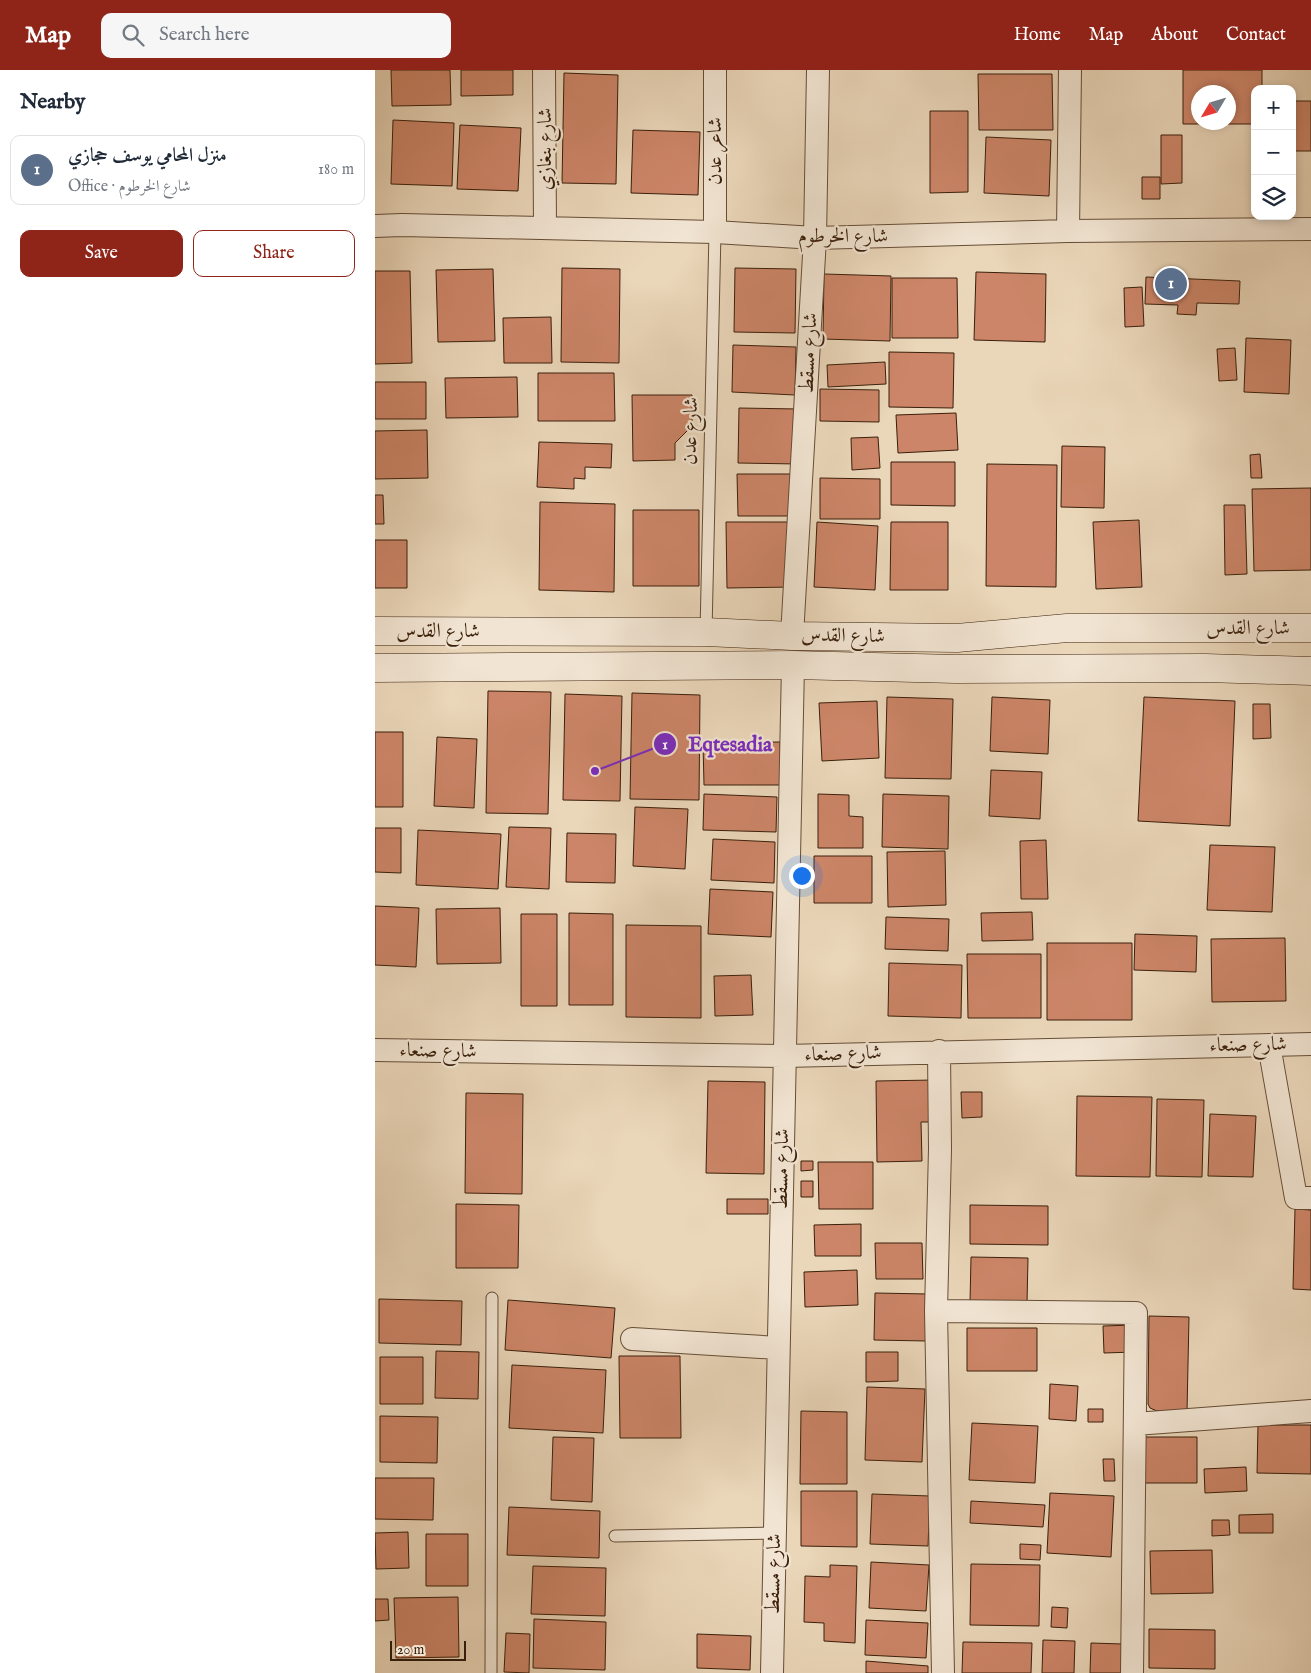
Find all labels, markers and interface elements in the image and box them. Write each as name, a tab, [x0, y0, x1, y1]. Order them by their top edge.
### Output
search box	[101, 13, 451, 58]
text: Map	[25, 20, 71, 51]
icon: search	[119, 21, 147, 49]
text: Search here	[159, 23, 250, 47]
text: Home	[1014, 24, 1061, 47]
text: Map	[1089, 24, 1123, 47]
text: About	[1151, 24, 1198, 47]
text: Contact	[1226, 24, 1286, 47]
north arrow	[1191, 85, 1236, 130]
map controls	[1251, 85, 1296, 220]
button: +	[1251, 85, 1296, 130]
text: Nearby	[20, 89, 85, 116]
street label: شارع بنغازي	[533, 108, 562, 190]
street label: شاعر عدن	[703, 117, 728, 185]
button: −	[1251, 130, 1296, 175]
text: منزل المحامي يوسف حجازي	[68, 144, 227, 168]
text: 1	[34, 160, 40, 180]
text: 180 m	[318, 160, 354, 180]
button: layers	[1251, 175, 1296, 220]
text: Office · شارع الخرطوم	[68, 177, 191, 197]
street label: شارع الخرطوم	[798, 224, 888, 253]
button: Save	[20, 230, 183, 277]
button: Share	[193, 230, 355, 277]
pin: 1	[1155, 265, 1187, 303]
street label: شارع مسقط	[794, 312, 828, 394]
street label: شارع عدن	[678, 397, 708, 465]
street label: شارع القدس	[1206, 616, 1290, 645]
street label: شارع القدس	[396, 619, 480, 648]
street label: شارع القدس	[801, 623, 885, 653]
callout: Eqtesadia	[652, 726, 782, 762]
text: Eqtesadia	[688, 732, 773, 759]
text: 1	[662, 735, 668, 754]
your location	[789, 863, 815, 889]
street label: شارع صنعاء	[1209, 1032, 1287, 1062]
street label: شارع صنعاء	[399, 1038, 477, 1068]
street label: شارع صنعاء	[804, 1040, 882, 1072]
street label: شارع مسقط	[769, 1128, 799, 1210]
street label: شارع مسقط	[761, 1533, 791, 1615]
scale bar	[390, 1638, 466, 1661]
text: 20 m	[397, 1641, 424, 1659]

